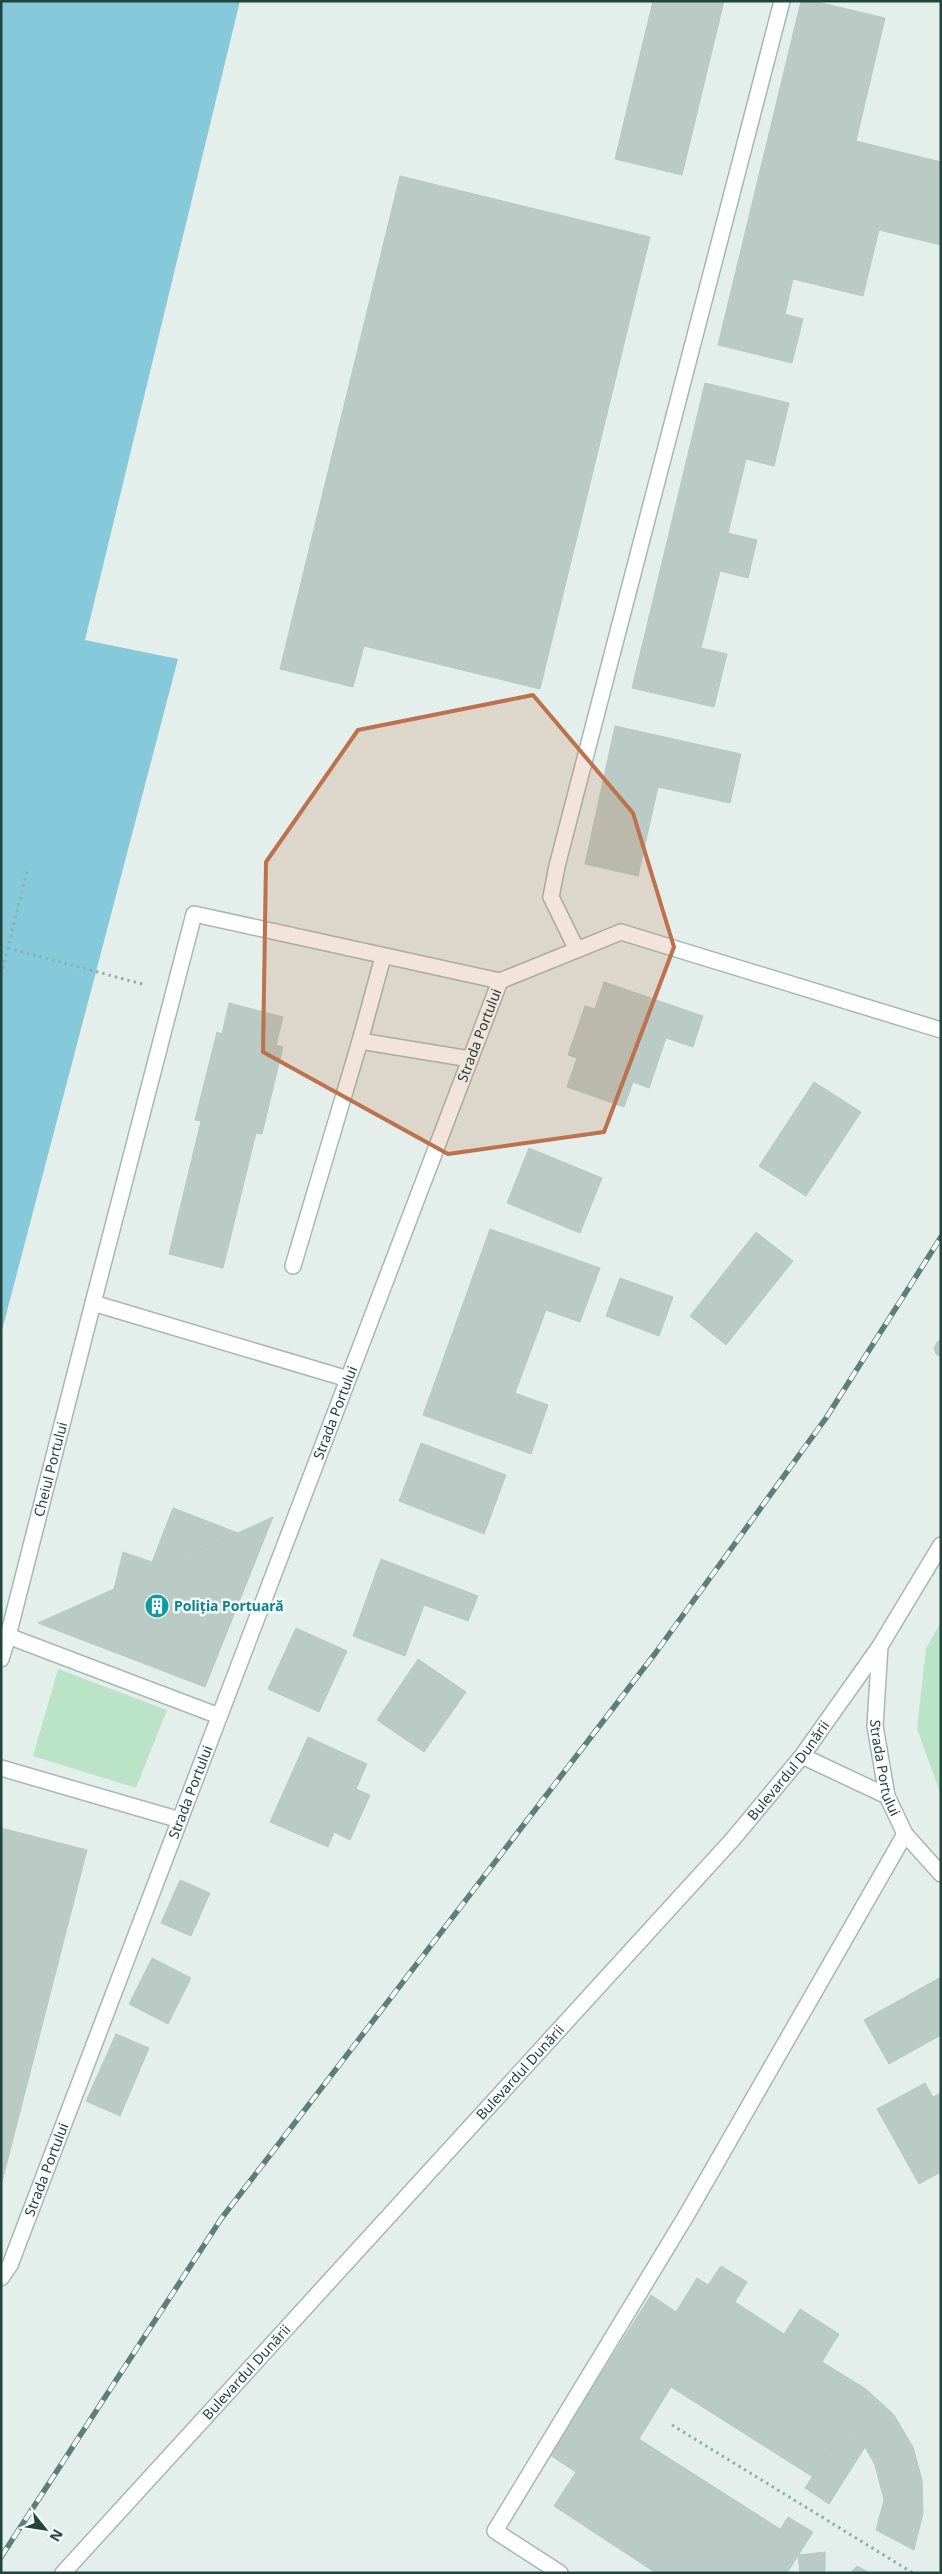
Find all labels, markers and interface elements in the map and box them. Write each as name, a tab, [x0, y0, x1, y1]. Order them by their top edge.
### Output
street label: Strada Portului	[452, 986, 505, 1085]
street label: Strada Portului	[308, 1363, 361, 1462]
street label: Cheiul Portului	[29, 1420, 71, 1519]
building icon: Poliția Portuară	[144, 1593, 170, 1619]
place label: Poliția Portuară	[174, 1596, 284, 1615]
street label: Bulevardul Dunării	[743, 1716, 833, 1824]
street label: Strada Portului	[866, 1719, 905, 1819]
street label: Strada Portului	[164, 1742, 216, 1841]
street label: Bulevardul Dunării	[471, 2020, 568, 2124]
street label: Strada Portului	[20, 2120, 72, 2219]
street label: Bulevardul Dunării	[198, 2320, 294, 2423]
north arrow	[20, 2504, 70, 2554]
text: N	[46, 2526, 68, 2545]

